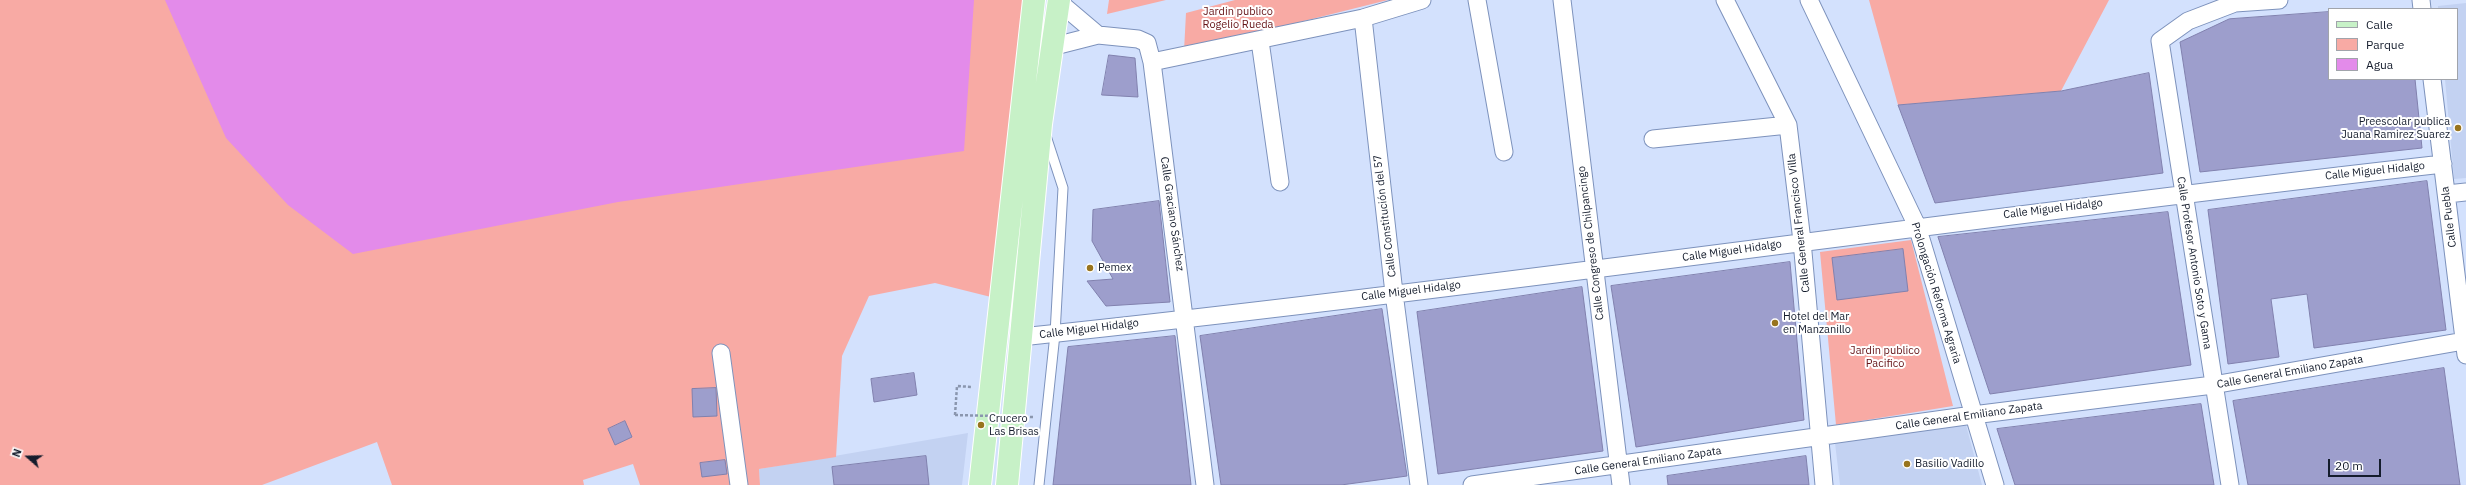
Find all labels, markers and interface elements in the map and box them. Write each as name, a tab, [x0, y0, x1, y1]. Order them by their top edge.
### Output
park label: Jardin publico Rogelio Rueda	[1203, 5, 1273, 31]
legend	[2328, 8, 2458, 80]
text: Calle	[2366, 17, 2393, 32]
text: Parque	[2366, 37, 2404, 52]
text: Agua	[2366, 57, 2393, 72]
place label: Preescolar publica Juana Ramirez Suarez	[2341, 115, 2450, 141]
marker: Preescolar publica Juana Ramirez Suarez	[2453, 123, 2463, 133]
street label: Calle General Francisco Villa	[1785, 153, 1813, 293]
street label: Calle Constitución del 57	[1371, 154, 1399, 278]
street label: Calle Graciano Sánchez	[1157, 156, 1187, 272]
street label: Calle Miguel Hidalgo	[2324, 159, 2426, 183]
street label: Calle Congreso de Chilpancingo	[1575, 165, 1607, 321]
street label: Calle Profesor Antonio Soto y Gama	[2174, 176, 2214, 350]
street label: Calle Puebla	[2439, 186, 2459, 248]
street label: Calle Miguel Hidalgo	[2002, 196, 2104, 222]
street label: Prolongación Reforma Agraria	[1908, 221, 1964, 365]
street label: Calle Miguel Hidalgo	[1681, 237, 1783, 265]
place label: Pemex	[1098, 261, 1132, 275]
marker: Pemex	[1085, 263, 1095, 273]
street label: Calle Miguel Hidalgo	[1360, 278, 1462, 304]
place label: Hotel del Mar en Manzanillo	[1783, 310, 1851, 336]
street label: Calle Miguel Hidalgo	[1038, 316, 1140, 342]
marker: Hotel del Mar en Manzanillo	[1770, 318, 1780, 328]
park label: Jardin publico Pacifico	[1850, 344, 1920, 370]
street label: Calle General Emiliano Zapata	[2216, 353, 2364, 391]
street label: Calle General Emiliano Zapata	[1895, 399, 2043, 433]
place label: Crucero Las Brisas	[989, 412, 1039, 438]
marker: Crucero Las Brisas	[976, 420, 986, 430]
north arrow	[8, 437, 48, 477]
street label: Calle General Emiliano Zapata	[1574, 444, 1722, 478]
text: N	[9, 447, 25, 459]
scale bar	[2330, 451, 2383, 477]
place label: Basilio Vadillo	[1915, 457, 1984, 471]
text: 20 m	[2335, 458, 2363, 473]
marker: Basilio Vadillo	[1902, 459, 1912, 469]

